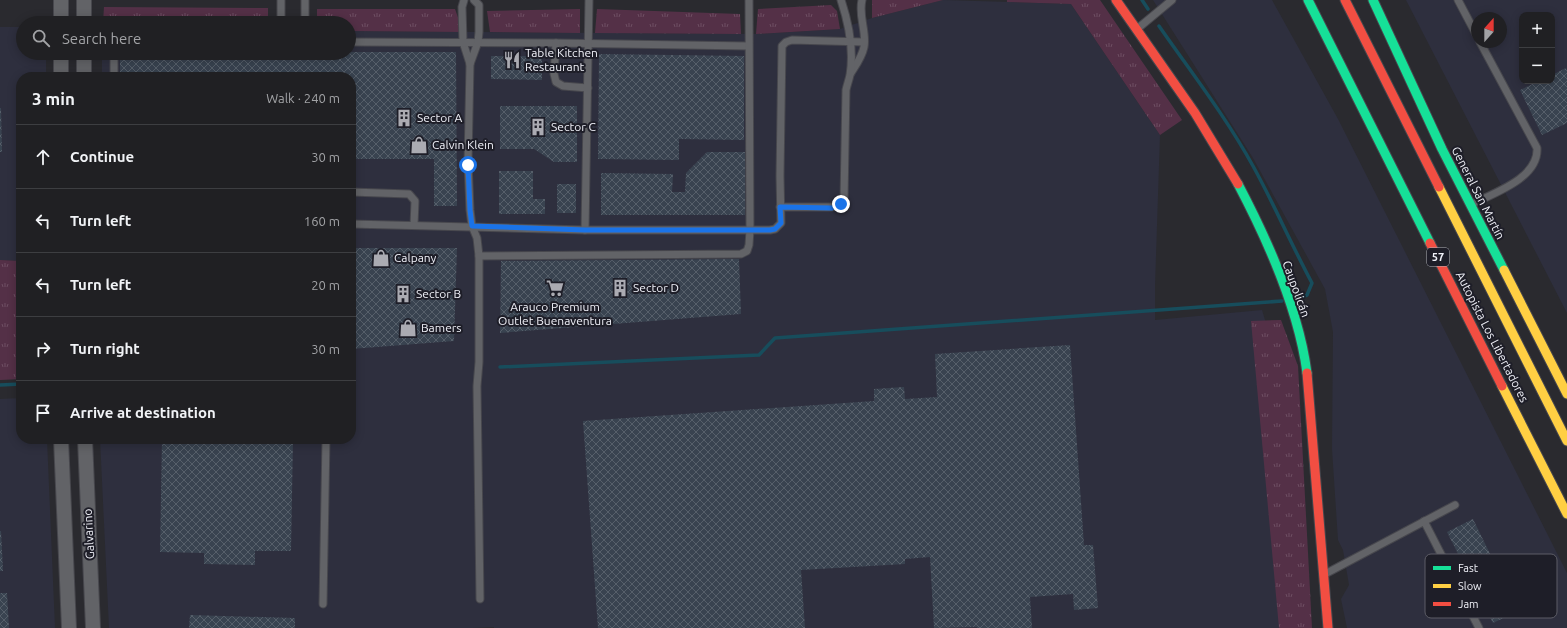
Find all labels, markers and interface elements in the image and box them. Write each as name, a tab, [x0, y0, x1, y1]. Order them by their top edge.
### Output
north arrow	[1471, 12, 1507, 48]
map controls	[1519, 12, 1555, 84]
button: +	[1519, 12, 1555, 48]
search box	[16, 16, 356, 60]
icon: search	[30, 27, 52, 49]
text: Search here	[62, 30, 141, 47]
place label: Table Kitchen Restaurant	[525, 46, 598, 73]
button: −	[1519, 48, 1555, 84]
restaurant icon: Table Kitchen Restaurant	[502, 50, 522, 70]
text: 3 min	[32, 89, 75, 108]
text: Walk · 240 m	[266, 91, 340, 105]
building icon: Sector A	[394, 108, 414, 128]
place label: Sector A	[417, 111, 463, 124]
building icon: Sector C	[528, 117, 548, 137]
place label: Sector C	[551, 120, 597, 133]
shop icon: Calvin Klein	[409, 135, 429, 155]
place label: Calvin Klein	[432, 138, 494, 151]
street label: General San Martín	[1449, 144, 1507, 241]
icon: ahead	[32, 146, 54, 168]
text: Continue	[70, 148, 134, 165]
text: 30 m	[311, 150, 340, 164]
route start	[459, 156, 477, 174]
route end	[832, 195, 850, 213]
icon: left	[32, 210, 54, 232]
text: Turn left	[70, 212, 131, 229]
text: 160 m	[304, 214, 340, 228]
shop icon: Calpany	[371, 248, 391, 268]
road number: 57	[1427, 248, 1449, 266]
place label: Calpany	[394, 251, 437, 264]
street label: Caupolicán	[1280, 259, 1313, 319]
street label: Autopista Los Libertadores	[1454, 269, 1531, 404]
icon: left	[32, 274, 54, 296]
text: Turn left	[70, 276, 131, 293]
text: 20 m	[311, 278, 340, 292]
supermarket icon: Arauco Premium Outlet Buenaventura	[545, 278, 565, 298]
building icon: Sector D	[610, 278, 630, 298]
place label: Sector D	[633, 281, 679, 294]
building icon: Sector B	[393, 284, 413, 304]
place label: Sector B	[416, 287, 461, 300]
place label: Arauco Premium Outlet Buenaventura	[498, 300, 612, 327]
shop icon: Bamers	[398, 318, 418, 338]
place label: Bamers	[421, 321, 462, 334]
icon: right	[32, 338, 54, 360]
text: Turn right	[70, 340, 140, 357]
text: 30 m	[311, 342, 340, 356]
icon: arrive	[32, 402, 54, 424]
text: Arrive at destination	[70, 404, 216, 421]
street label: Galvarino	[81, 508, 96, 560]
legend	[1425, 554, 1557, 618]
text: Fast	[1458, 562, 1479, 574]
text: Slow	[1458, 580, 1482, 592]
text: Jam	[1458, 598, 1479, 610]

